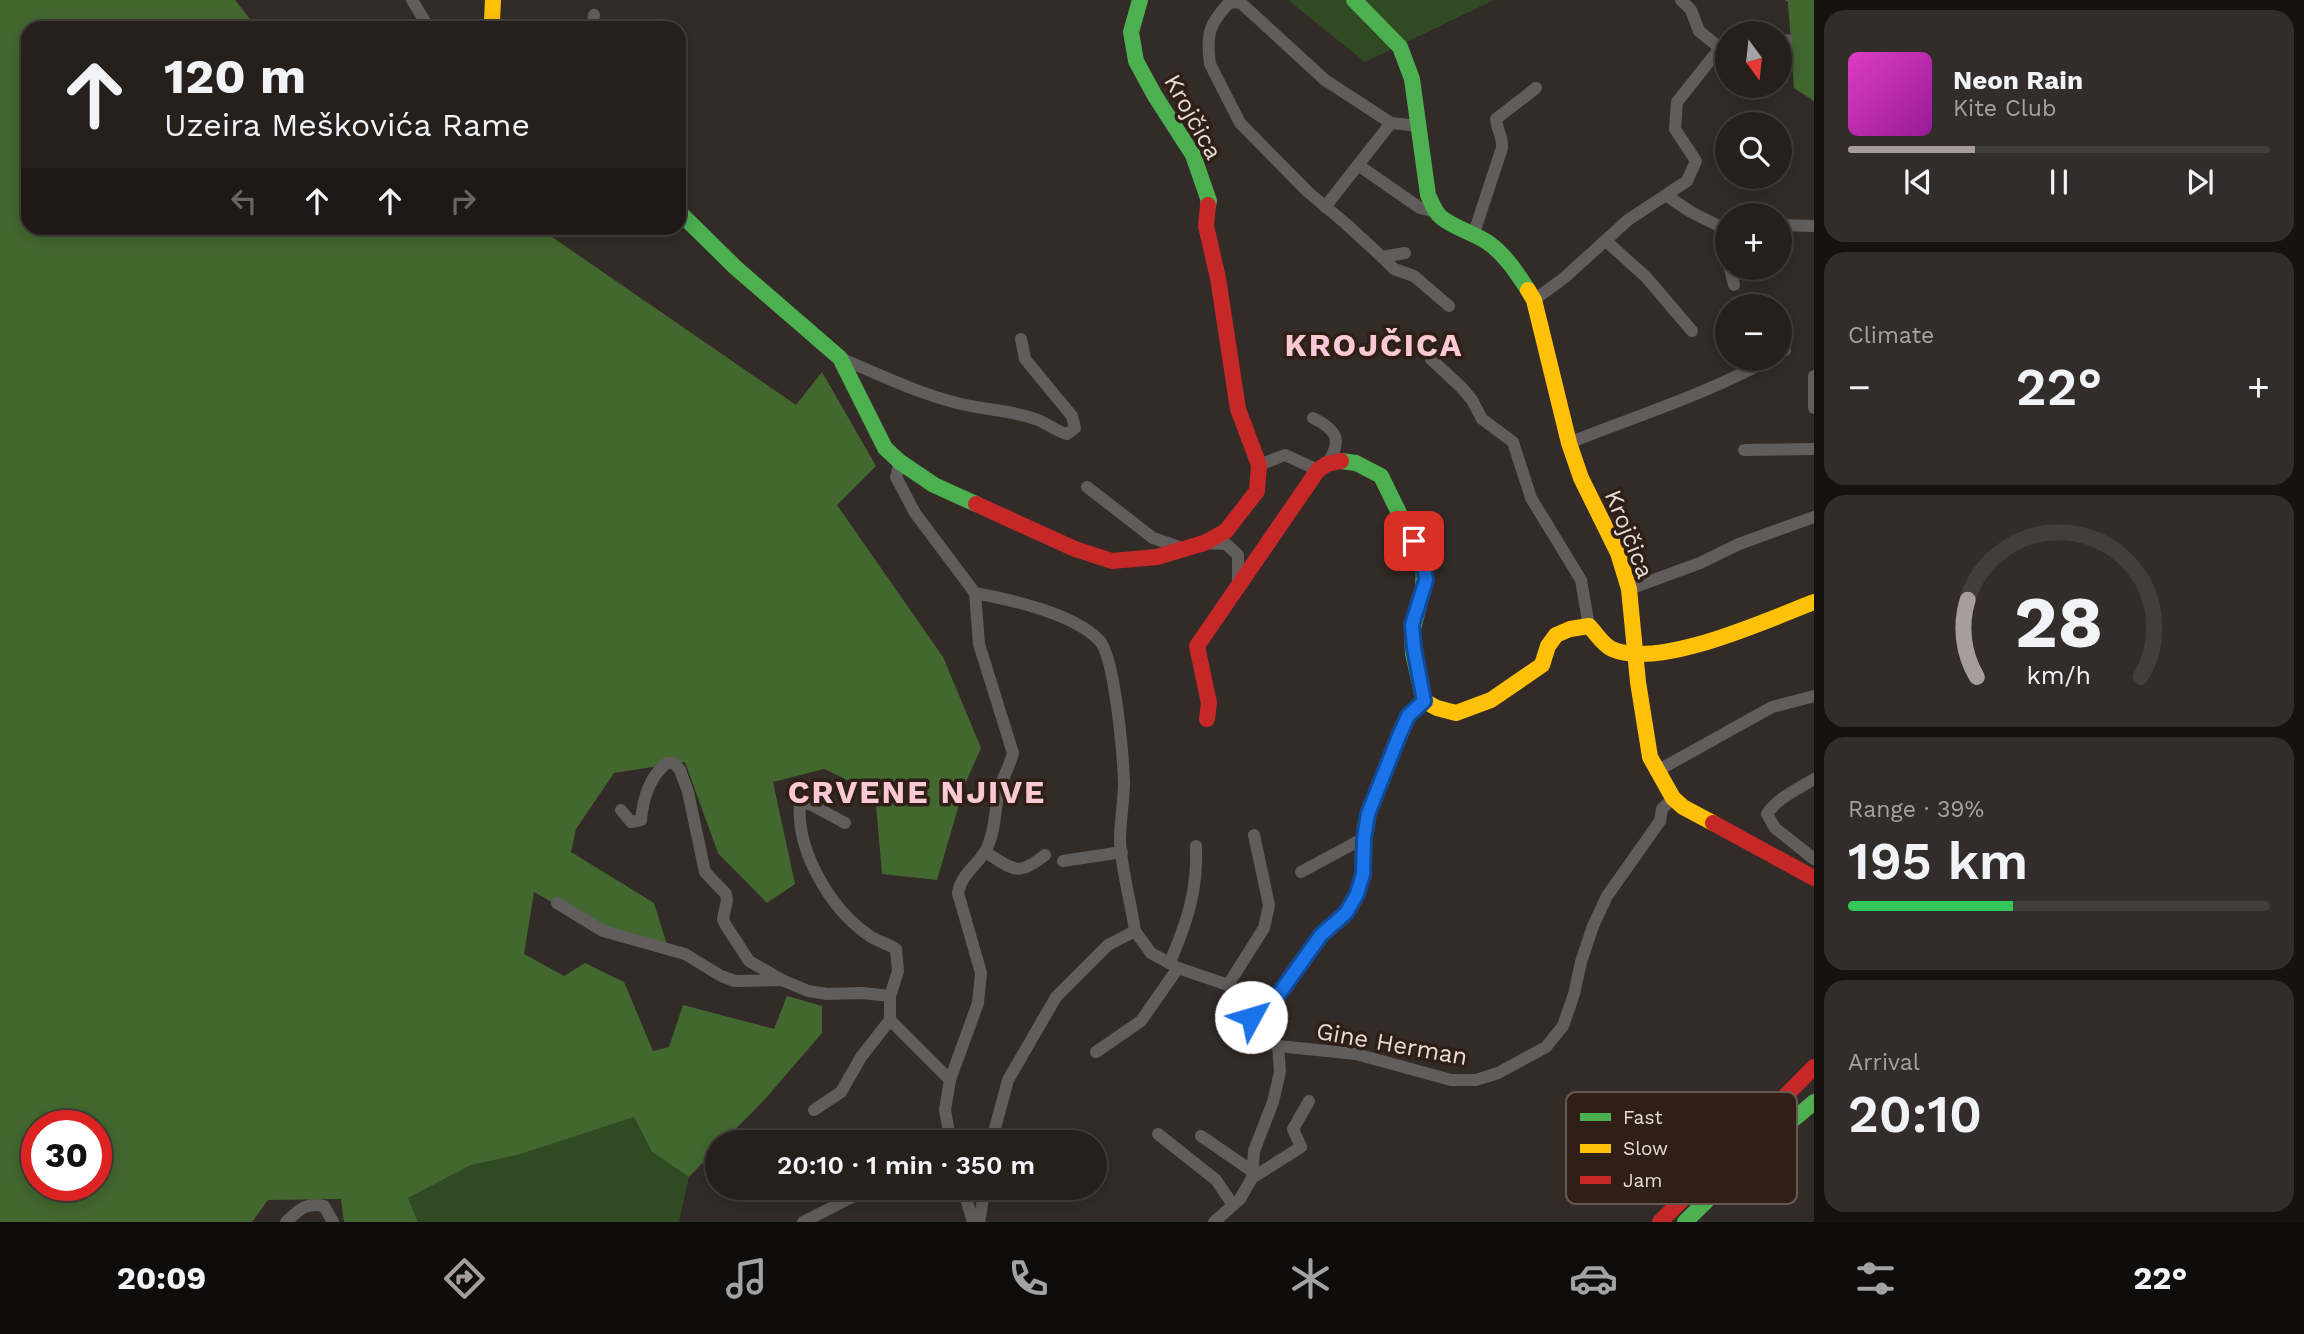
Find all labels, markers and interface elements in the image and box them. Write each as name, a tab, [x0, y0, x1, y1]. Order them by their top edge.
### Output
north arrow	[1715, 21, 1792, 98]
map controls	[1715, 21, 1792, 371]
text: 120 m	[164, 47, 306, 105]
icon: ahead	[49, 49, 140, 140]
text: Neon Rain	[1953, 65, 2083, 95]
street label: Krojčica	[1158, 70, 1228, 164]
text: Kite Club	[1953, 95, 2056, 122]
text: Uzeira Meškovića Rame	[164, 106, 530, 144]
button: search	[1715, 112, 1792, 189]
icon: previous	[1899, 163, 1937, 201]
icon: pause	[2040, 163, 2078, 201]
icon: next	[2181, 163, 2219, 201]
icon: left	[225, 182, 263, 220]
icon: ahead	[298, 182, 336, 220]
icon: ahead	[371, 182, 409, 220]
icon: right	[444, 182, 482, 220]
button: +	[1715, 203, 1792, 280]
button: −	[1715, 294, 1792, 371]
text: Climate	[1848, 322, 1934, 349]
district label: KROJČICA	[1285, 326, 1463, 364]
text: 22°	[2016, 357, 2102, 418]
text: −	[1848, 365, 1871, 409]
text: +	[2247, 365, 2270, 409]
street label: Krojčica	[1599, 486, 1659, 582]
pin	[1384, 511, 1444, 571]
icon: arrive	[1395, 522, 1433, 560]
text: 28	[2014, 579, 2104, 665]
text: km/h	[2027, 661, 2091, 690]
district label: CRVENE NJIVE	[788, 773, 1046, 811]
text: Range · 39%	[1848, 796, 1984, 823]
text: 195 km	[1848, 831, 2028, 892]
position arrow	[1214, 980, 1288, 1054]
street label: Gine Herman	[1314, 1017, 1470, 1071]
text: Arrival	[1848, 1049, 1920, 1076]
text: 20:10	[1848, 1084, 1982, 1145]
legend	[1566, 1092, 1797, 1204]
text: Fast	[1623, 1106, 1662, 1129]
speed limit sign: 30	[21, 1110, 112, 1201]
text: Slow	[1623, 1137, 1668, 1160]
text: 20:10 · 1 min · 350 m	[777, 1150, 1035, 1180]
text: Jam	[1623, 1169, 1662, 1192]
icon: directions	[440, 1254, 489, 1303]
icon: music	[722, 1254, 771, 1303]
icon: phone	[1004, 1254, 1053, 1303]
icon: climate	[1286, 1254, 1335, 1303]
icon: car	[1569, 1254, 1618, 1303]
icon: filters	[1851, 1254, 1900, 1303]
text: 20:09	[117, 1259, 206, 1297]
text: 22°	[2133, 1259, 2187, 1297]

